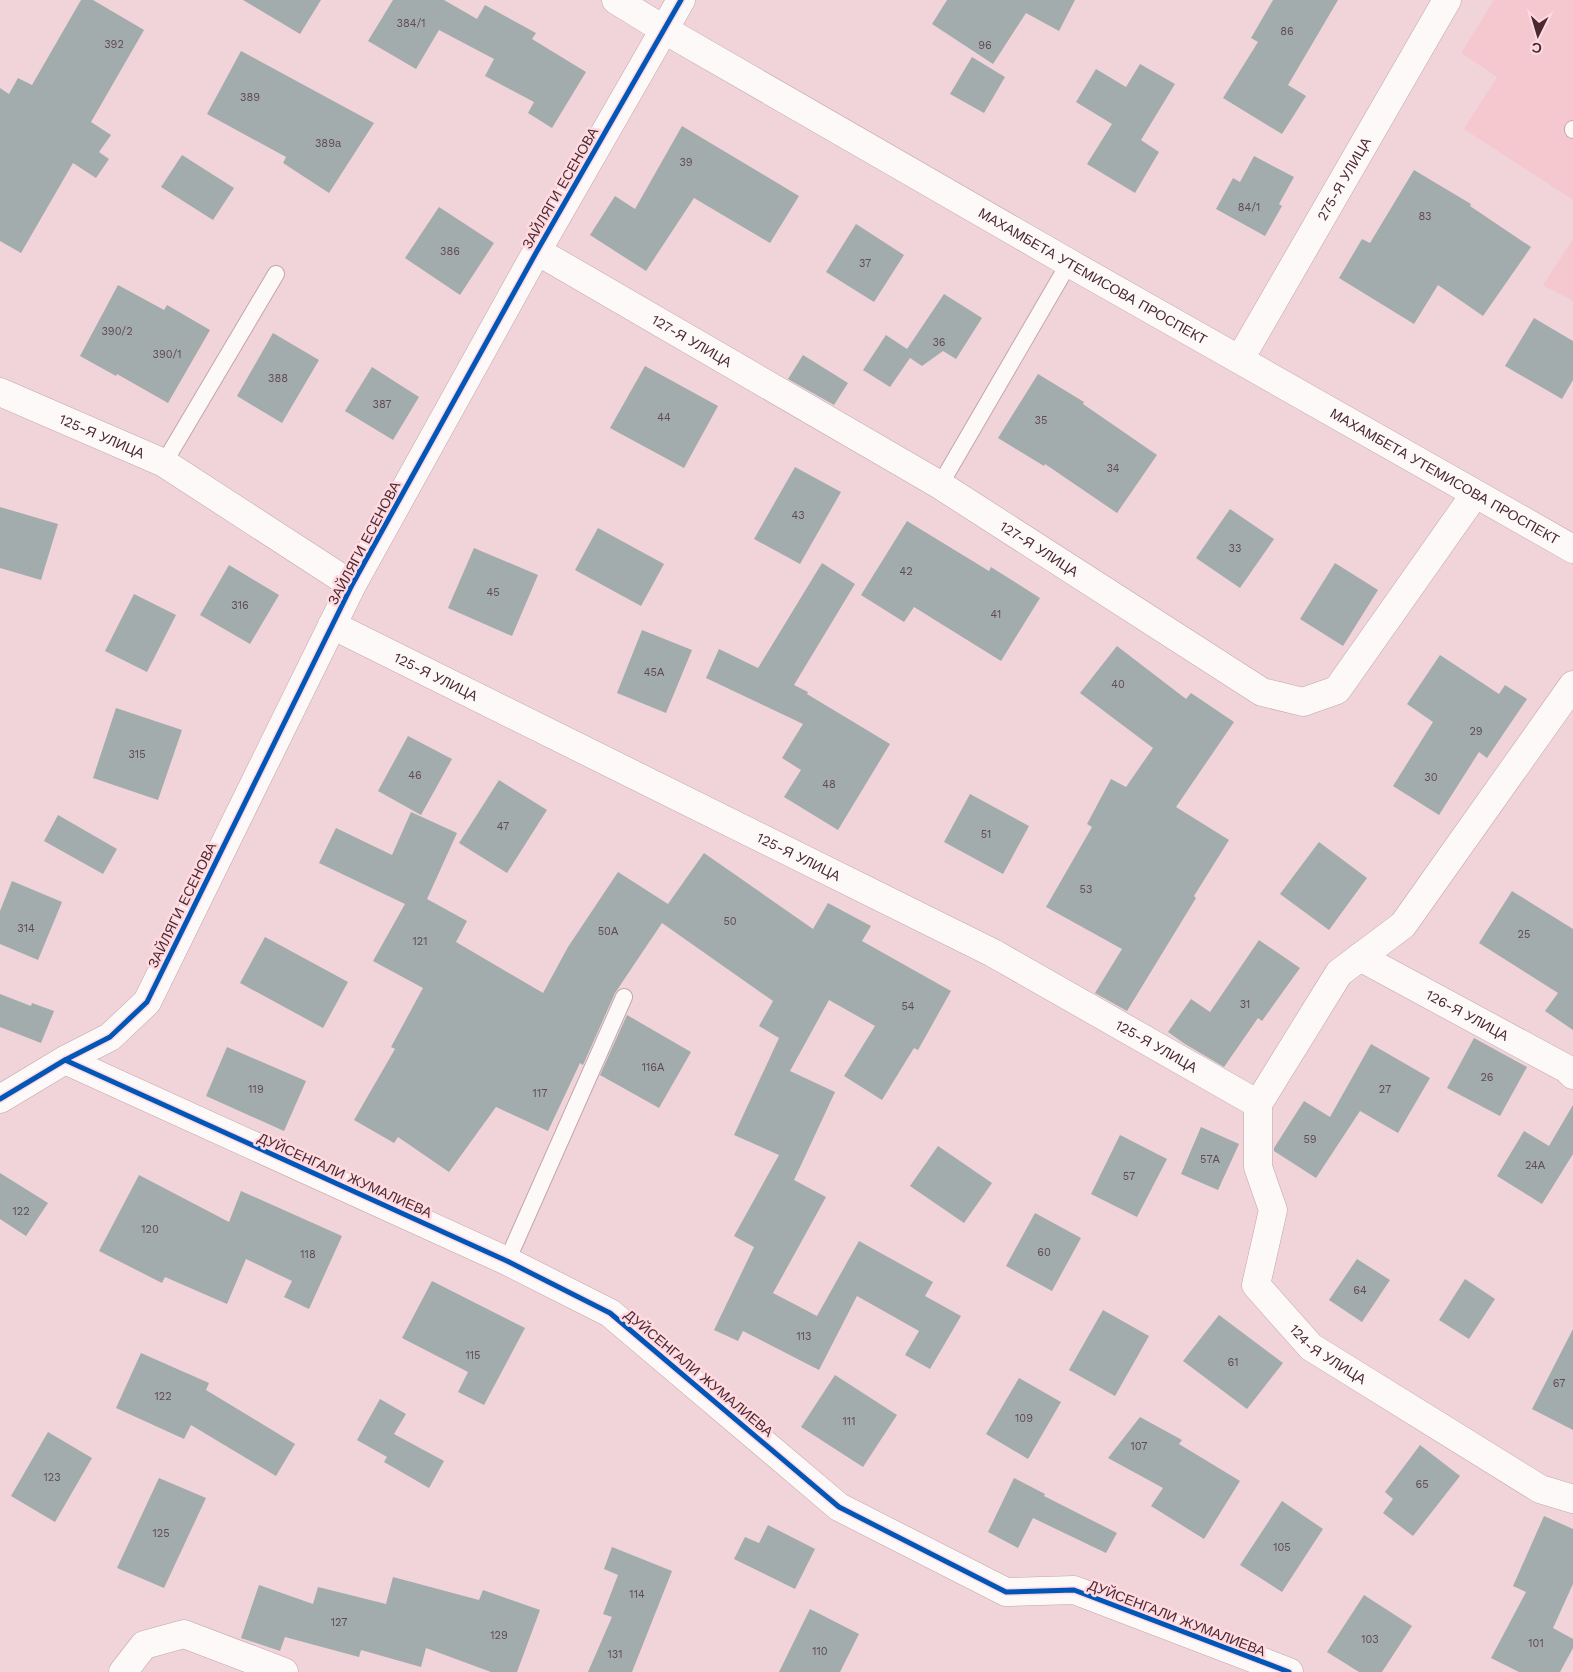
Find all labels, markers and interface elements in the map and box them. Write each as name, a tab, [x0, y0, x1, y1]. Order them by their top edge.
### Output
north arrow	[1513, 10, 1563, 60]
house number: 384/1	[396, 17, 426, 30]
house number: 86	[1280, 25, 1294, 38]
house number: 392	[104, 38, 124, 51]
house number: 96	[978, 39, 992, 52]
text: С	[1531, 40, 1543, 56]
house number: 389	[240, 91, 260, 104]
street label: ЗАЙЛЯГИ ЕСЕНОВА	[518, 123, 602, 252]
street label: 275-Я УЛИЦА	[1314, 134, 1374, 223]
house number: 389а	[315, 137, 342, 150]
house number: 39	[679, 156, 693, 169]
house number: 84/1	[1238, 201, 1260, 214]
street label: МАХАМБЕТА УТЕМИСОВА ПРОСПЕКТ	[976, 205, 1210, 348]
house number: 83	[1419, 210, 1431, 223]
house number: 386	[440, 245, 460, 258]
house number: 37	[859, 257, 871, 270]
street label: 127-Я УЛИЦА	[649, 311, 735, 371]
house number: 390/2	[101, 325, 133, 338]
house number: 36	[932, 336, 946, 349]
house number: 390/1	[153, 348, 182, 361]
house number: 388	[268, 372, 288, 385]
house number: 387	[373, 398, 391, 411]
street label: МАХАМБЕТА УТЕМИСОВА ПРОСПЕКТ	[1328, 405, 1563, 548]
street label: 125-Я УЛИЦА	[57, 411, 148, 462]
house number: 44	[657, 411, 671, 424]
house number: 35	[1035, 414, 1047, 427]
house number: 34	[1106, 462, 1120, 475]
street label: ЗАЙЛЯГИ ЕСЕНОВА	[324, 477, 404, 607]
house number: 43	[791, 509, 805, 522]
street label: 127-Я УЛИЦА	[997, 518, 1082, 580]
house number: 33	[1229, 542, 1241, 555]
house number: 42	[899, 565, 913, 578]
house number: 45	[486, 586, 500, 599]
house number: 316	[231, 599, 249, 612]
house number: 41	[991, 608, 1001, 621]
street label: 125-Я УЛИЦА	[391, 649, 481, 704]
house number: 45А	[644, 666, 665, 679]
house number: 40	[1111, 678, 1125, 691]
house number: 29	[1469, 725, 1483, 738]
house number: 315	[128, 748, 146, 761]
house number: 46	[408, 769, 422, 782]
house number: 30	[1424, 771, 1438, 784]
house number: 48	[822, 778, 836, 791]
house number: 47	[497, 820, 509, 833]
house number: 51	[981, 828, 991, 841]
street label: 125-Я УЛИЦА	[754, 829, 844, 884]
street label: ЗАЙЛЯГИ ЕСЕНОВА	[144, 839, 220, 970]
house number: 53	[1080, 883, 1092, 896]
house number: 50	[723, 915, 737, 928]
house number: 314	[17, 922, 35, 935]
house number: 50А	[598, 925, 619, 938]
house number: 25	[1518, 928, 1530, 941]
house number: 121	[413, 935, 428, 948]
street label: 126-Я УЛИЦА	[1423, 986, 1512, 1044]
house number: 31	[1240, 998, 1250, 1011]
house number: 54	[901, 1000, 915, 1013]
street label: 125-Я УЛИЦА	[1113, 1017, 1201, 1076]
house number: 116А	[642, 1061, 665, 1074]
house number: 26	[1480, 1071, 1494, 1084]
house number: 119	[248, 1083, 264, 1096]
house number: 27	[1379, 1083, 1391, 1096]
house number: 117	[533, 1087, 547, 1100]
street label: ДУЙСЕНГАЛИ ЖУМАЛИЕВА	[256, 1128, 435, 1221]
house number: 59	[1303, 1133, 1317, 1146]
house number: 57А	[1200, 1153, 1221, 1166]
house number: 24А	[1525, 1159, 1546, 1172]
house number: 57	[1123, 1170, 1135, 1183]
house number: 122	[12, 1205, 30, 1218]
house number: 120	[141, 1223, 159, 1236]
house number: 60	[1037, 1246, 1051, 1259]
house number: 118	[300, 1248, 316, 1261]
house number: 64	[1353, 1284, 1367, 1297]
street label: ДУЙСЕНГАЛИ ЖУМАЛИЕВА	[622, 1305, 778, 1440]
street label: 124-Я УЛИЦА	[1286, 1321, 1370, 1387]
house number: 113	[797, 1330, 812, 1343]
house number: 115	[466, 1349, 480, 1362]
house number: 61	[1228, 1356, 1238, 1369]
house number: 67	[1553, 1377, 1565, 1390]
house number: 122	[154, 1390, 172, 1403]
house number: 109	[1015, 1412, 1033, 1425]
house number: 111	[843, 1415, 855, 1428]
house number: 107	[1130, 1440, 1148, 1453]
house number: 123	[43, 1471, 61, 1484]
house number: 65	[1415, 1478, 1429, 1491]
house number: 125	[152, 1527, 170, 1540]
house number: 105	[1273, 1541, 1291, 1554]
street label: ДУЙСЕНГАЛИ ЖУМАЛИЕВА	[1086, 1576, 1269, 1660]
house number: 114	[629, 1588, 645, 1601]
house number: 127	[331, 1616, 347, 1629]
house number: 129	[490, 1629, 508, 1642]
house number: 103	[1361, 1633, 1379, 1646]
house number: 101	[1528, 1637, 1544, 1650]
house number: 110	[812, 1645, 828, 1658]
house number: 131	[608, 1648, 623, 1661]

